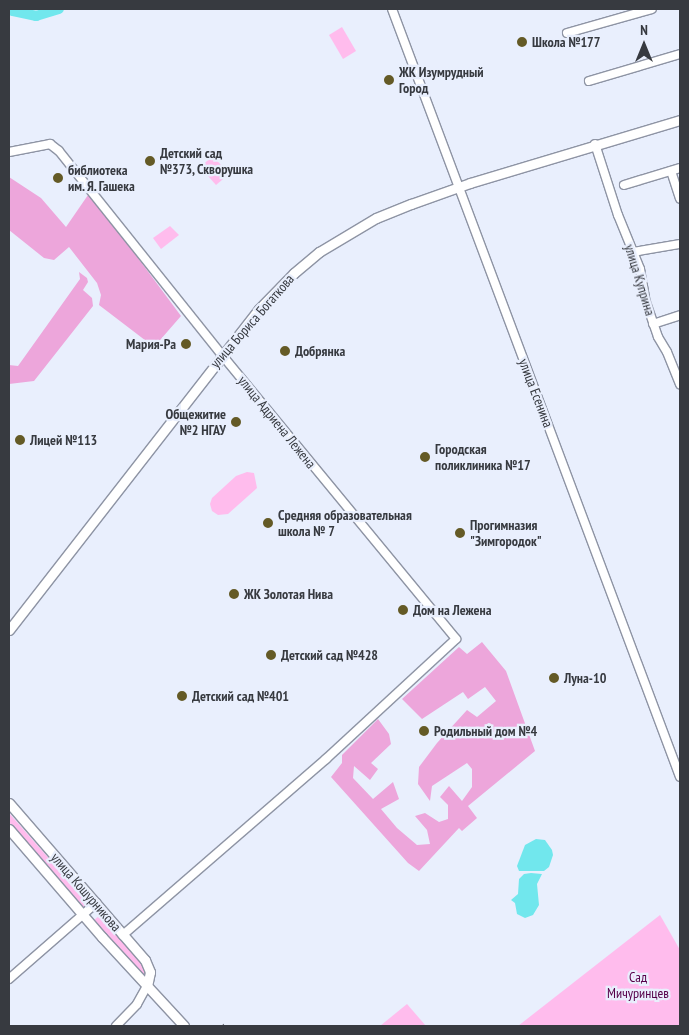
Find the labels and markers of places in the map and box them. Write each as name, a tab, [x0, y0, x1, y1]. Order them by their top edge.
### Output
place label: Школа №177	[532, 34, 600, 50]
marker: Школа №177	[516, 36, 528, 48]
place label: ЖК Изумрудный Город	[399, 64, 484, 96]
marker: ЖК Изумрудный Город	[383, 74, 395, 86]
place label: Детский сад №373, Скворушка	[160, 145, 254, 178]
marker: Детский сад №373, Скворушка	[144, 155, 156, 167]
place label: библиотека им. Я. Гашека	[68, 162, 137, 194]
marker: библиотека им. Я. Гашека	[52, 172, 64, 184]
place label: Мария-Ра	[126, 336, 176, 352]
marker: Мария-Ра	[180, 338, 192, 350]
place label: Добрянка	[295, 343, 345, 359]
marker: Добрянка	[279, 345, 291, 357]
place label: Общежитие №2 НГАУ	[165, 406, 226, 438]
marker: Общежитие №2 НГАУ	[230, 416, 242, 428]
place label: Лицей №113	[30, 432, 97, 448]
marker: Лицей №113	[14, 434, 26, 446]
place label: Городская поликлиника №17	[435, 441, 531, 474]
marker: Городская поликлиника №17	[419, 451, 431, 463]
place label: Средняя образовательная школа № 7	[278, 507, 412, 540]
marker: Средняя образовательная школа № 7	[262, 517, 274, 529]
place label: Прогимназия "Зимгородок"	[470, 517, 542, 550]
marker: Прогимназия "Зимгородок"	[454, 527, 466, 539]
place label: ЖК Золотая Нива	[244, 586, 333, 602]
marker: ЖК Золотая Нива	[228, 588, 240, 600]
place label: Дом на Лежена	[413, 602, 492, 618]
marker: Дом на Лежена	[397, 604, 409, 616]
place label: Детский сад №428	[281, 647, 378, 663]
marker: Детский сад №428	[265, 649, 277, 661]
place label: Луна-10	[564, 670, 606, 686]
marker: Луна-10	[548, 672, 560, 684]
place label: Детский сад №401	[192, 688, 289, 704]
marker: Детский сад №401	[176, 690, 188, 702]
place label: Родильный дом №4	[434, 723, 537, 739]
marker: Родильный дом №4	[418, 725, 430, 737]

